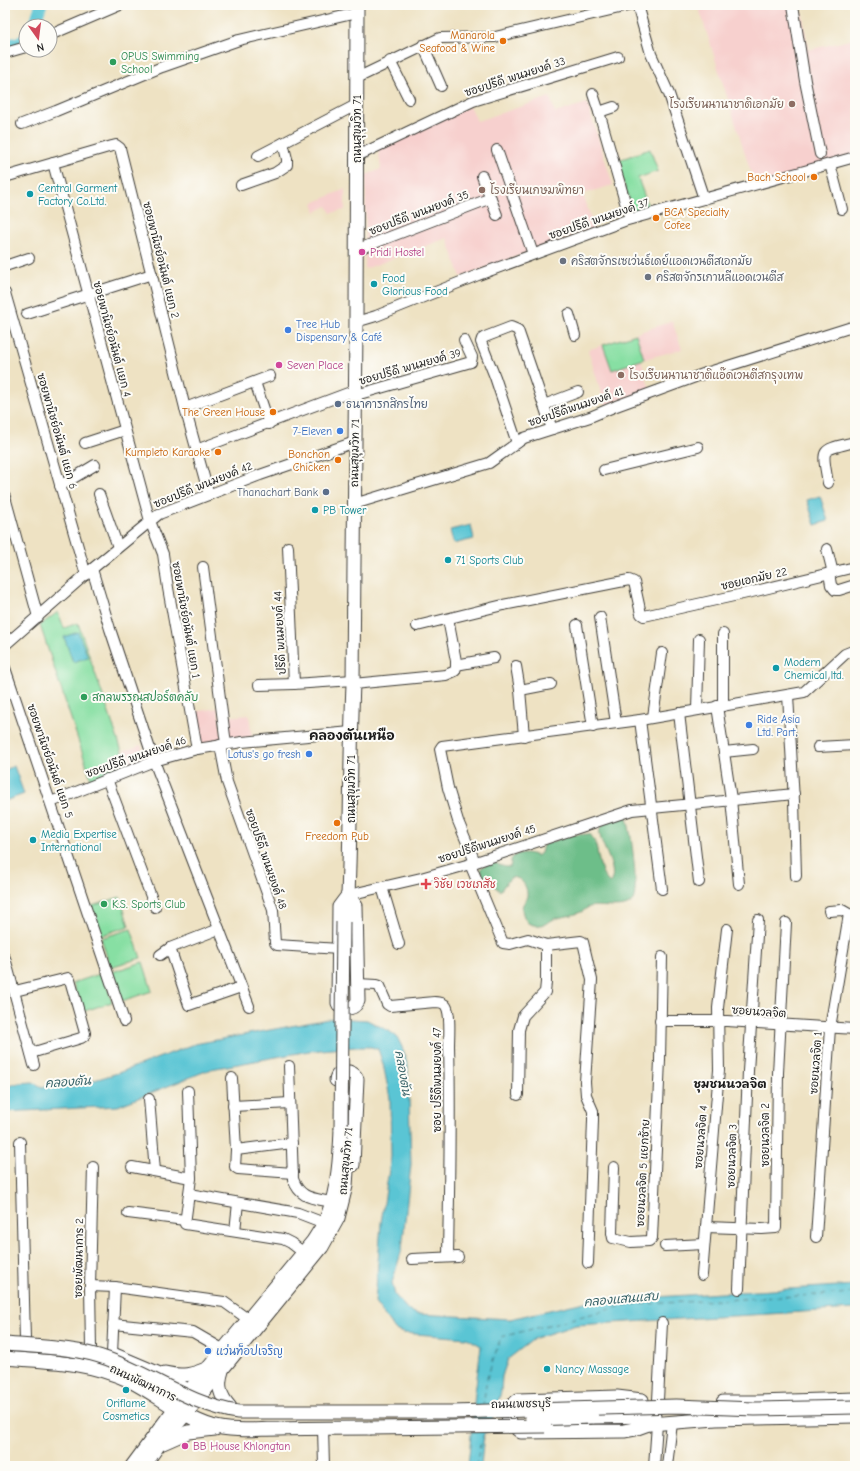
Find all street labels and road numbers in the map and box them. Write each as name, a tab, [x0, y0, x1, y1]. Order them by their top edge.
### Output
street label: ซอยปรีดี พนมยงค์ 33	[462, 53, 567, 99]
street label: ถนนสุขุมวิท 71	[350, 95, 366, 163]
street label: ซอยปรีดี พนมยงค์ 35	[367, 186, 471, 238]
street label: ซอยปรีดี พนมยงค์ 37	[547, 194, 651, 242]
street label: ซอยพานิชย์อนันต์ แยก 2	[140, 200, 184, 320]
street label: ซอยพานิชย์อนันต์ แยก 4	[90, 279, 136, 398]
street label: ซอยปรีดี พนมยงค์ 39	[357, 344, 463, 388]
street label: ซอยพานิชย์อนันต์ แยก 6	[34, 371, 82, 490]
street label: ซอยปรีดีพนมยงค์ 41	[526, 383, 625, 429]
street label: ถนนสุขุมวิท 71	[347, 419, 364, 487]
street label: ซอยปรีดี พนมยงค์ 42	[151, 457, 254, 511]
street label: ซอยพานิชย์อนันต์ แยก 1	[169, 560, 205, 679]
street label: ซอยเอกมัย 22	[719, 564, 789, 593]
street label: ปรีดี พนมยงค์ 44	[269, 591, 289, 675]
street label: ซอยพานิชย์อนันต์ แยก 5	[24, 702, 78, 820]
street label: ซอยปรีดี พนมยงค์ 46	[83, 732, 188, 780]
street label: ถนนสุขุมวิท 71	[344, 755, 360, 823]
street label: ซอยปรีดี พนมยงค์ 48	[243, 807, 291, 911]
street label: ซอยปรีดีพนมยงค์ 45	[436, 820, 537, 866]
street label: ซอยนวลจิต	[731, 1003, 787, 1020]
street label: ซอย ปรีดีพนมยงค์ 47	[429, 1027, 444, 1133]
street label: ซอยนวลจิต 1	[806, 1031, 825, 1095]
street label: ซอยนวลจิต 2	[758, 1103, 772, 1167]
street label: ซอยนวลจิต 4	[691, 1105, 710, 1169]
street label: ซอยนวลจิต 5 แยกซ้าย	[633, 1119, 652, 1227]
street label: ซอยนวลจิต 3	[723, 1124, 740, 1188]
street label: ถนนสุขุมวิท 71	[336, 1126, 357, 1196]
street label: ซอยพัฒนาการ 2	[71, 1218, 86, 1298]
street label: ถนนพัฒนาการ	[108, 1361, 179, 1404]
street label: ถนนเพชรบุรี	[491, 1396, 551, 1413]

